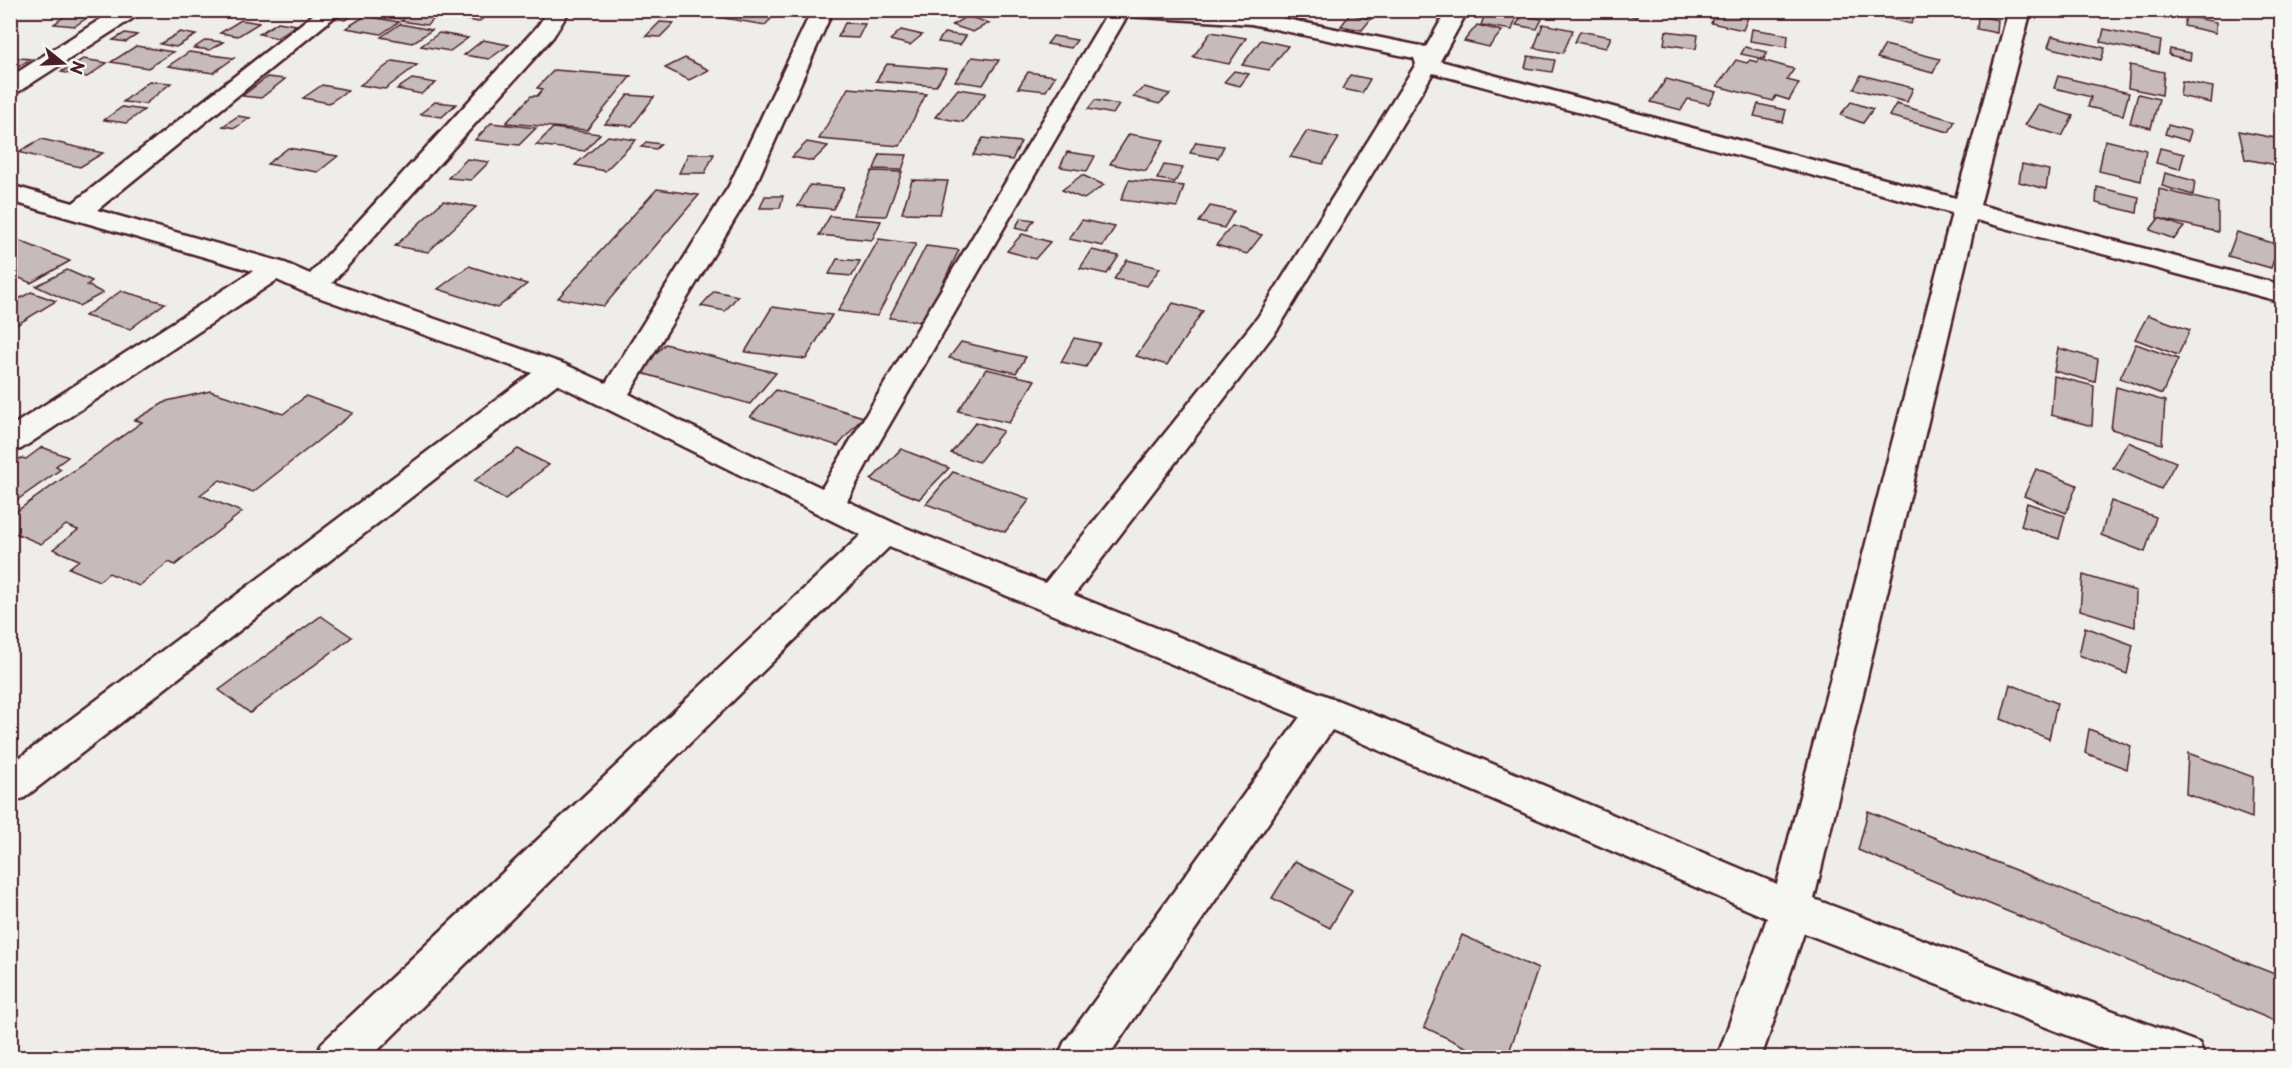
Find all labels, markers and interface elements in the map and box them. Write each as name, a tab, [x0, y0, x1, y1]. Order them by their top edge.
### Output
north arrow	[33, 33, 93, 93]
text: N	[65, 58, 92, 78]

